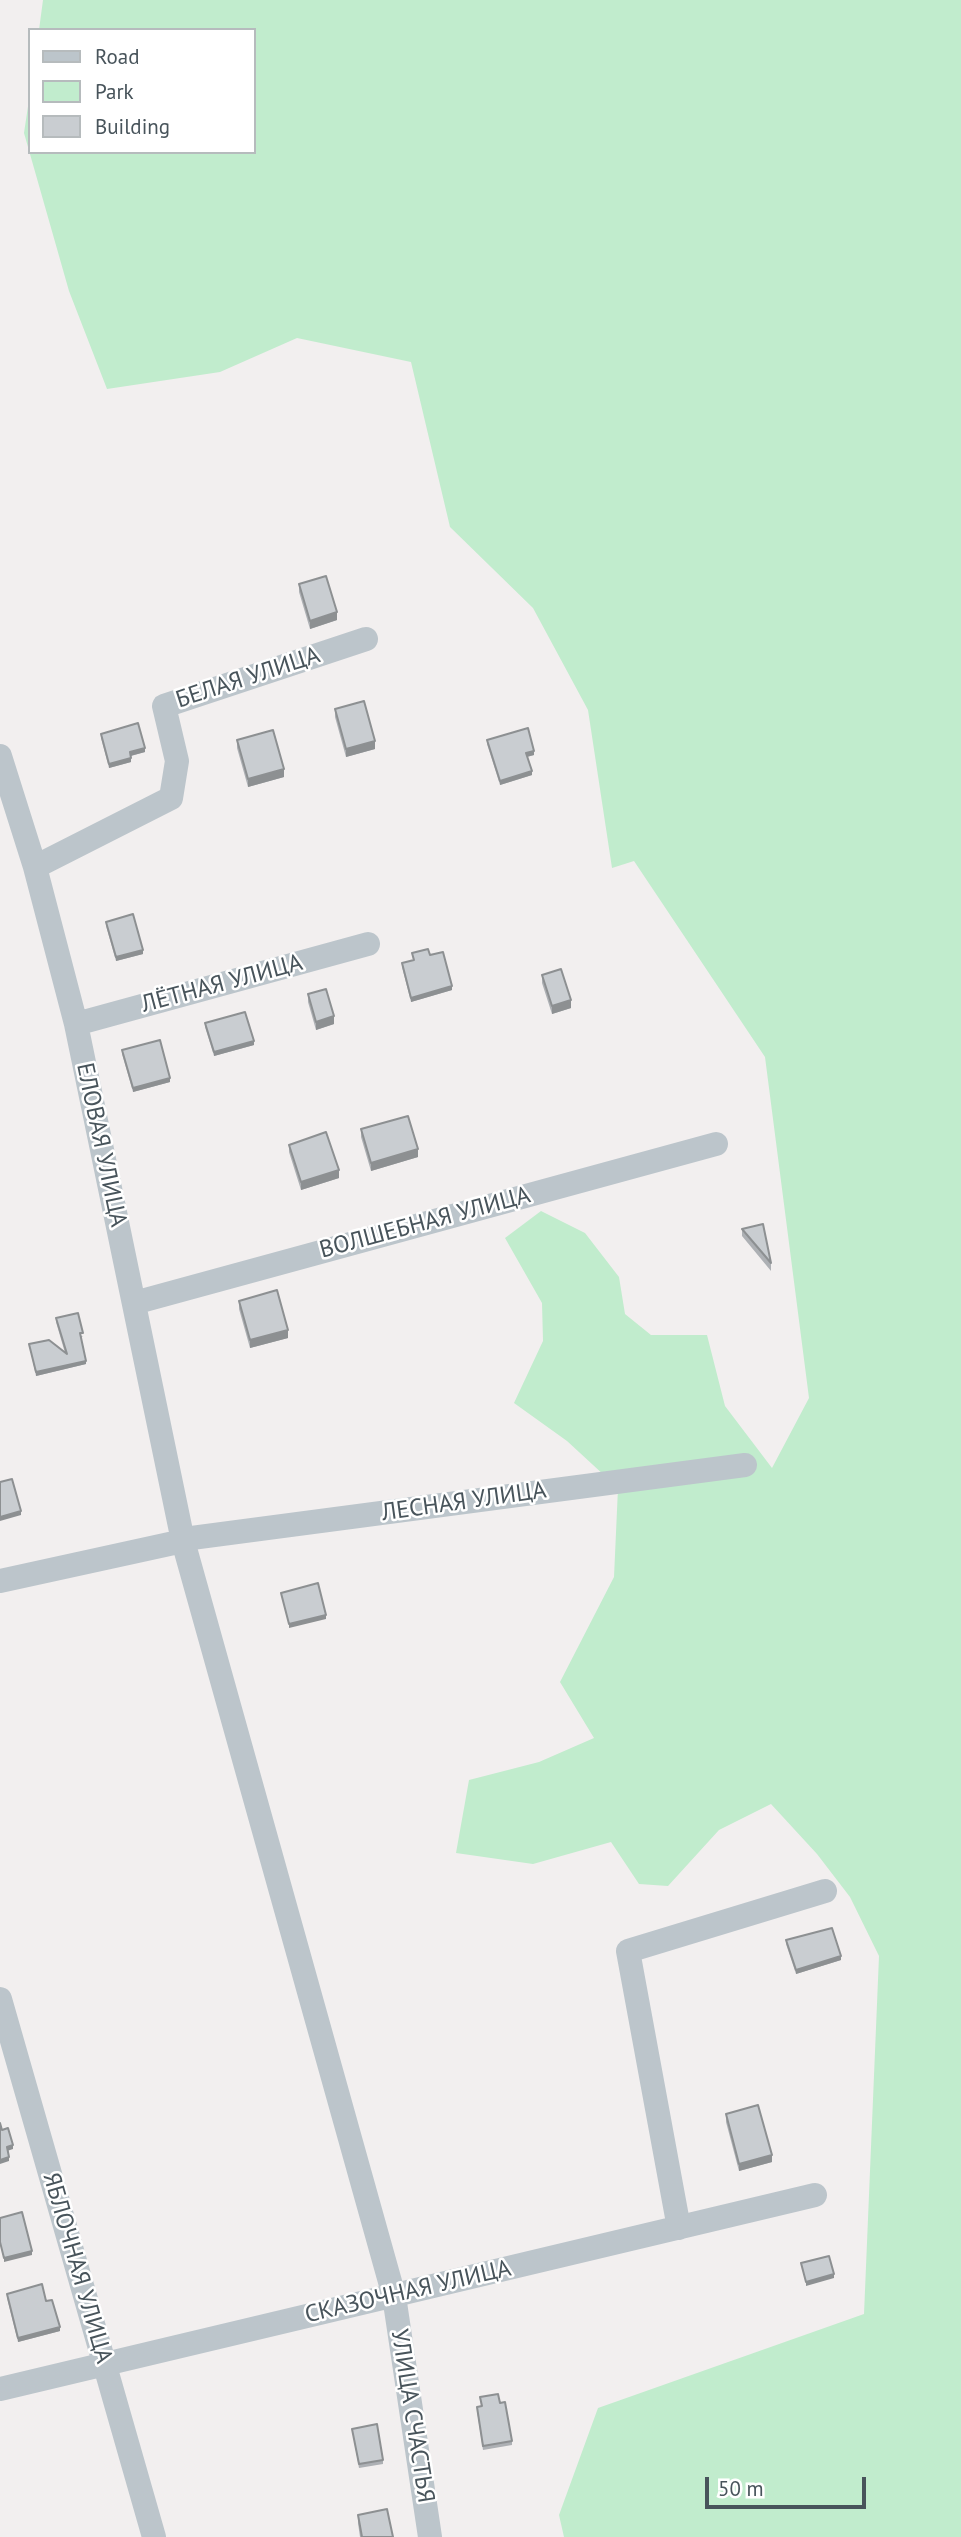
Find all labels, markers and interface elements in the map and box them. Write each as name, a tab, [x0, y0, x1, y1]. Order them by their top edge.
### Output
legend	[28, 28, 256, 154]
text: Road	[95, 43, 139, 70]
text: Park	[95, 78, 134, 105]
text: Building	[95, 113, 170, 140]
street label: БЕЛАЯ УЛИЦА	[172, 641, 324, 715]
street label: ЛЁТНАЯ УЛИЦА	[138, 949, 306, 1019]
street label: ЕЛОВАЯ УЛИЦА	[70, 1060, 132, 1230]
street label: ВОЛШЕБНАЯ УЛИЦА	[316, 1181, 534, 1265]
street label: ЛЕСНАЯ УЛИЦА	[380, 1476, 548, 1528]
street label: ЯБЛОЧНАЯ УЛИЦА	[36, 2169, 118, 2367]
street label: СКАЗОЧНАЯ УЛИЦА	[302, 2254, 514, 2330]
street label: УЛИЦА СЧАСТЬЯ	[384, 2327, 440, 2505]
scale bar	[709, 2464, 870, 2508]
text: 50 m	[718, 2475, 764, 2502]

